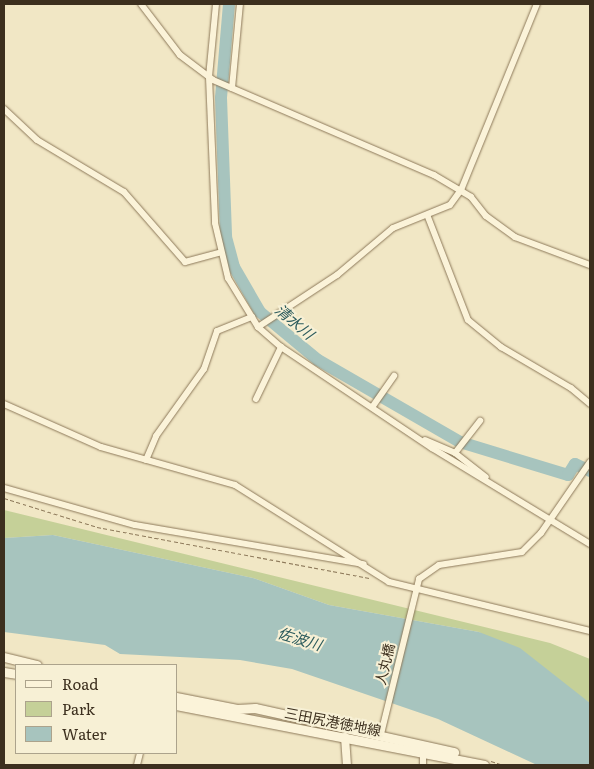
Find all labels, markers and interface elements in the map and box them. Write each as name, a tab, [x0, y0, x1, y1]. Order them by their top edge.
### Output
water label: 清水川	[272, 300, 318, 342]
water label: 佐波川	[276, 623, 324, 653]
street label: 人丸橋	[371, 642, 397, 686]
legend	[15, 664, 178, 754]
text: Road	[62, 672, 98, 695]
text: Park	[62, 697, 95, 720]
street label: 三田尻港徳地線	[283, 703, 383, 739]
text: Water	[62, 722, 107, 745]

